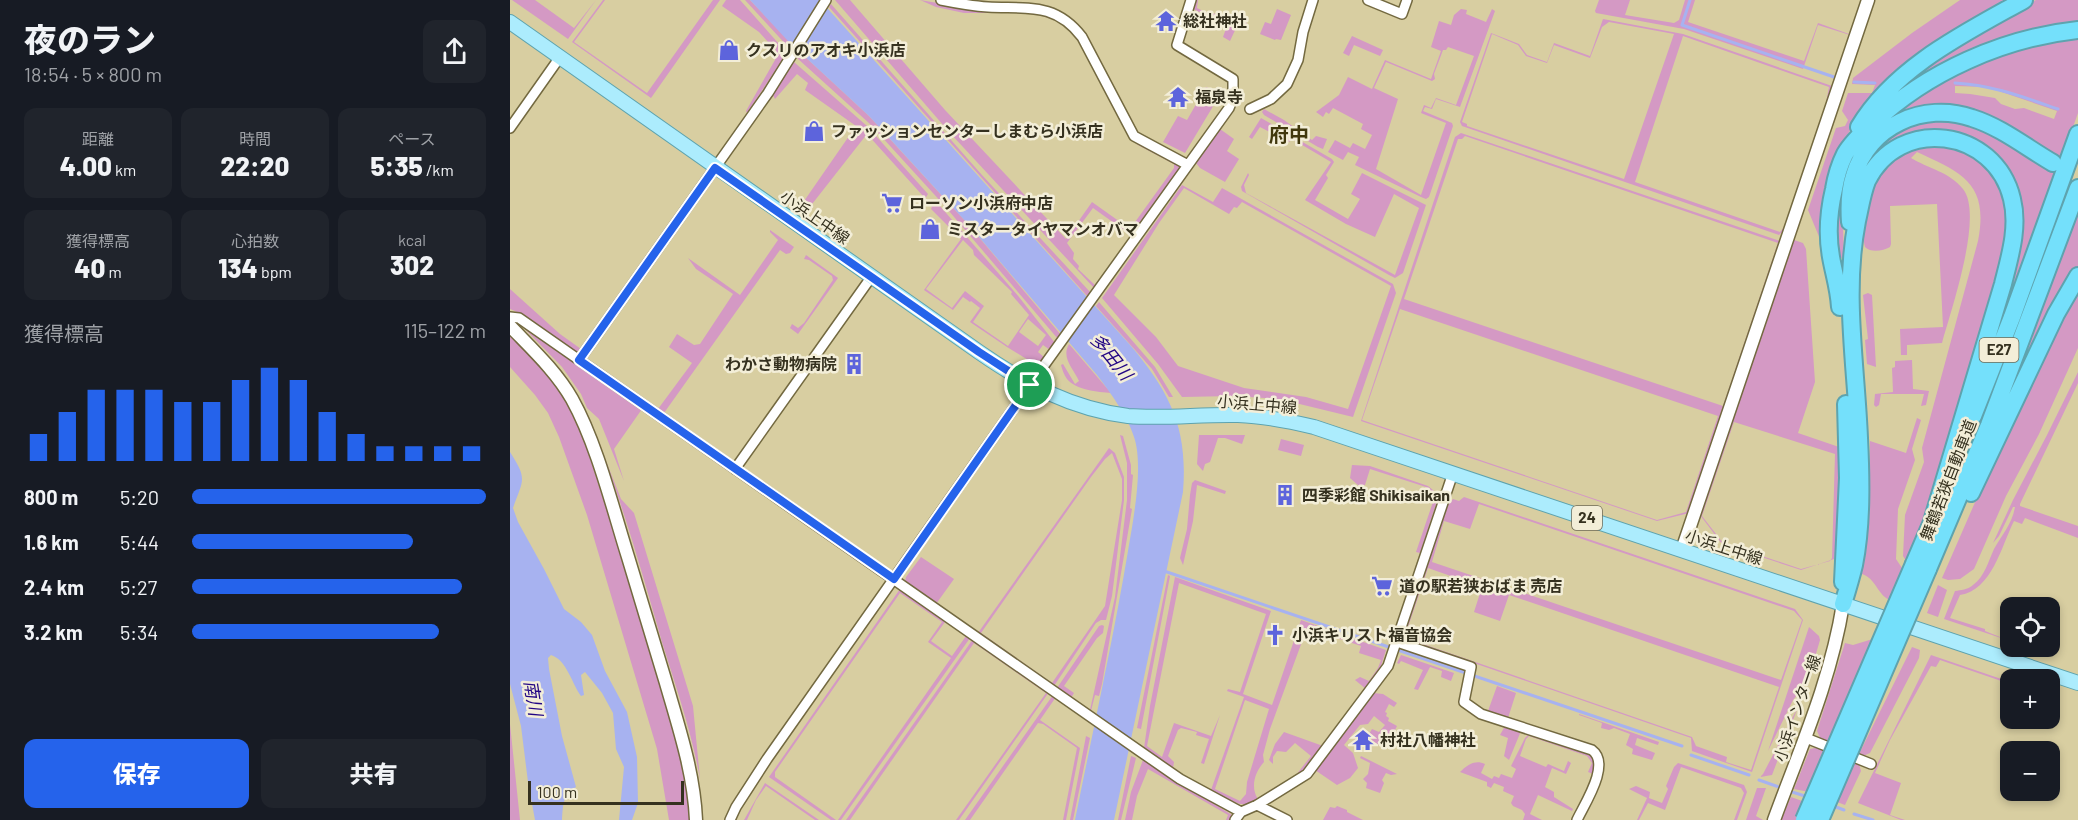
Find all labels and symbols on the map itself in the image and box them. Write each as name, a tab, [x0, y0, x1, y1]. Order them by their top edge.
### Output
temple icon: 総社神社	[1154, 9, 1178, 33]
place label: 総社神社	[1183, 11, 1247, 30]
shop icon: クスリのアオキ小浜店	[717, 38, 741, 62]
place label: クスリのアオキ小浜店	[746, 40, 906, 59]
temple icon: 福泉寺	[1166, 85, 1190, 109]
place label: 福泉寺	[1195, 87, 1243, 106]
shop icon: ファッションセンターしまむら小浜店	[802, 119, 826, 143]
place label: ファッションセンターしまむら小浜店	[831, 121, 1103, 140]
district label: 府中	[1269, 122, 1309, 146]
street label: 小浜上中線	[777, 186, 854, 247]
supermarket icon: ローソン小浜府中店	[880, 191, 904, 215]
place label: ローソン小浜府中店	[909, 193, 1053, 212]
shop icon: ミスタータイヤマンオバマ	[918, 217, 942, 241]
place label: ミスタータイヤマンオバマ	[947, 219, 1139, 238]
water label: 多田川	[1086, 328, 1139, 386]
road number: E27	[1980, 338, 2018, 362]
building icon: わかさ動物病院	[842, 352, 866, 376]
place label: わかさ動物病院	[725, 354, 837, 373]
pin	[1004, 359, 1055, 410]
street label: 小浜上中線	[1216, 391, 1298, 416]
street label: 舞鶴若狭自動車道	[1916, 417, 1979, 543]
building icon: 四季彩館 Shikisaikan	[1273, 483, 1297, 507]
place label: 四季彩館 Shikisaikan	[1302, 485, 1450, 504]
road number: 24	[1572, 506, 1602, 530]
street label: 小浜上中線	[1683, 525, 1765, 568]
supermarket icon: 道の駅若狭おばま 売店	[1370, 574, 1394, 598]
place label: 道の駅若狭おばま 売店	[1399, 576, 1562, 595]
church icon: 小浜キリスト福音協会	[1263, 623, 1287, 647]
place label: 小浜キリスト福音協会	[1292, 625, 1452, 644]
street label: 小浜インター線	[1769, 652, 1824, 764]
water label: 南川	[520, 678, 548, 719]
temple icon: 村社八幡神社	[1351, 728, 1375, 752]
place label: 村社八幡神社	[1380, 730, 1476, 749]
scale bar	[528, 778, 684, 806]

